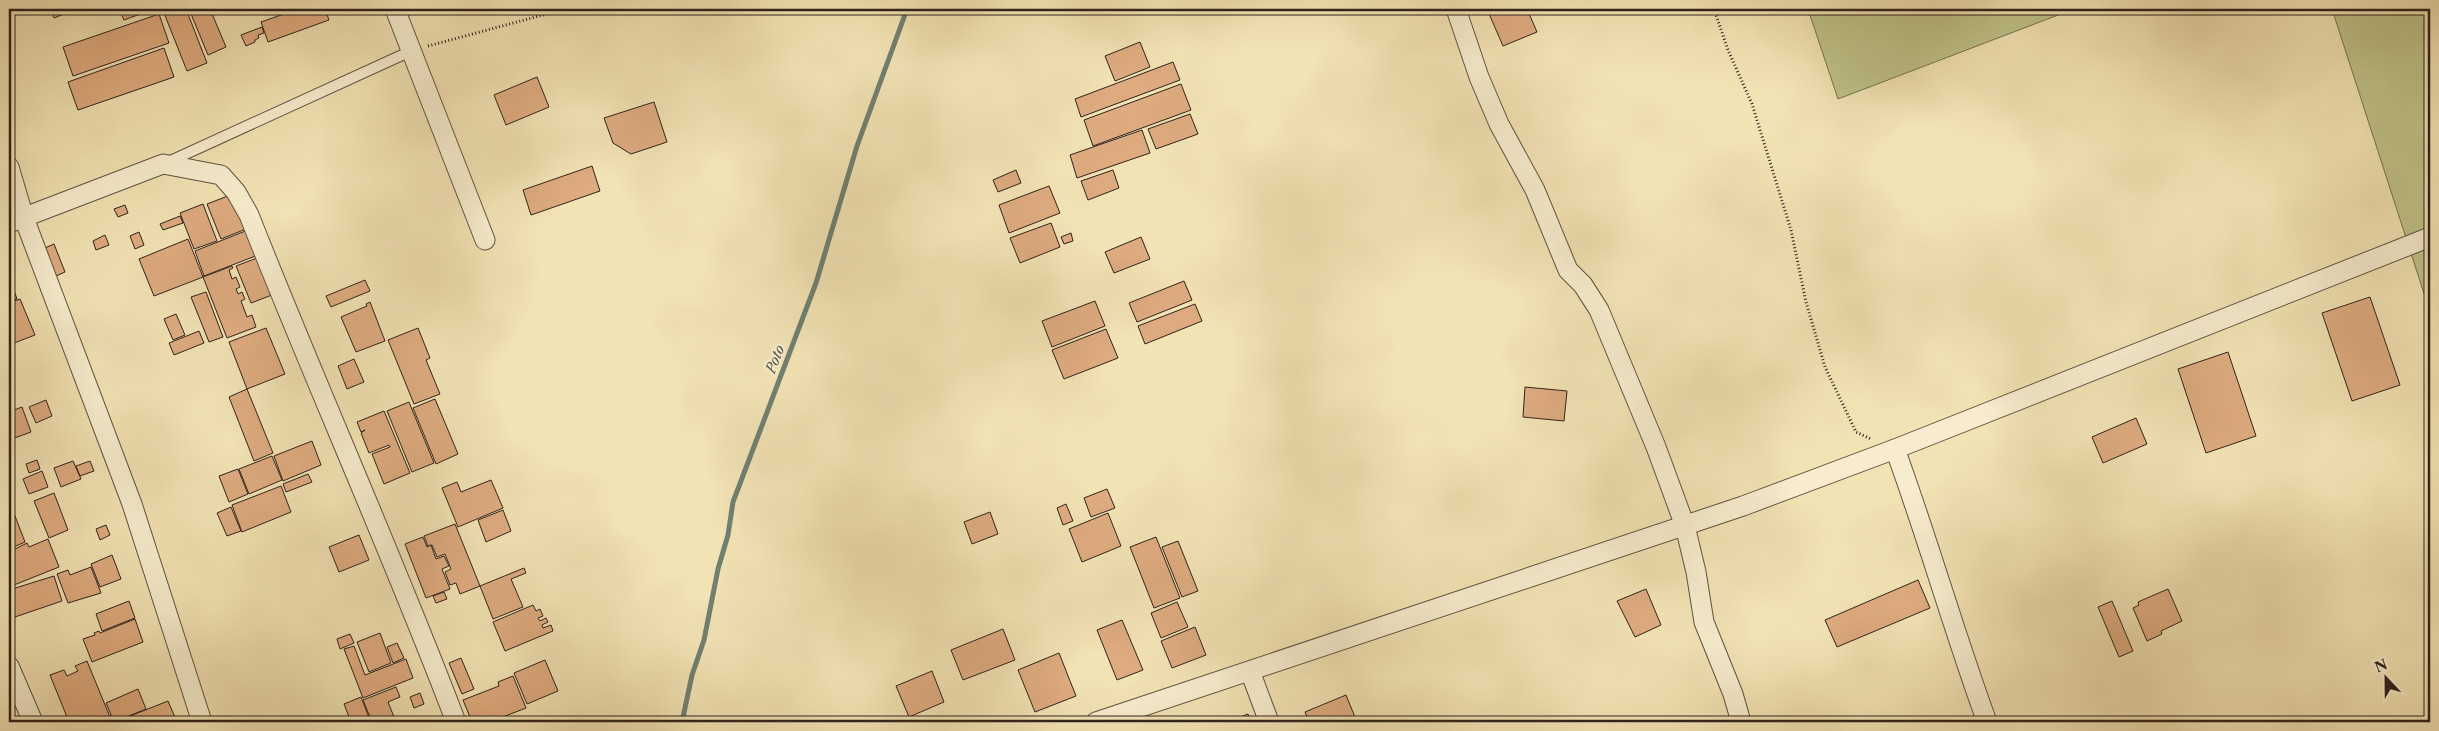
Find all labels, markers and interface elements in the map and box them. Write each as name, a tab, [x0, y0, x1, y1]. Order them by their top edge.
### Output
water label: Poto	[761, 342, 789, 377]
north arrow	[2362, 654, 2412, 704]
text: N	[2372, 655, 2390, 677]

